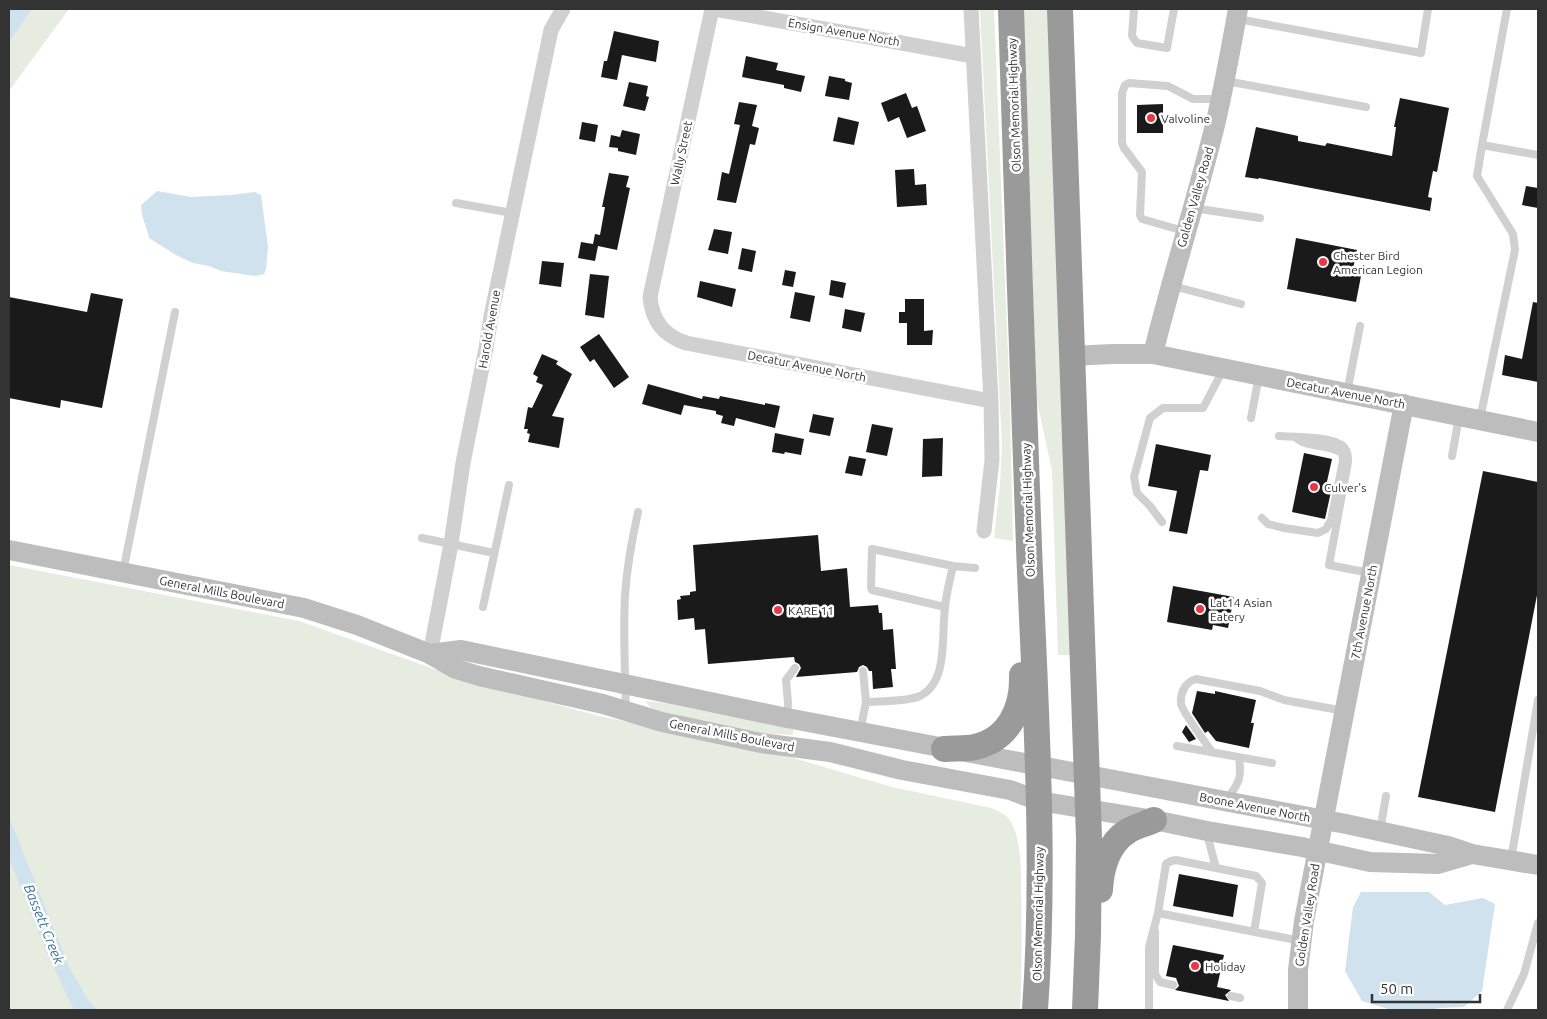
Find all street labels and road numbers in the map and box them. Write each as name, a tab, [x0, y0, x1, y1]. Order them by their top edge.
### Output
street label: Ensign Avenue North	[787, 16, 901, 48]
street label: Olson Memorial Highway	[1005, 37, 1023, 172]
street label: Wally Street	[668, 119, 694, 186]
street label: Golden Valley Road	[1174, 145, 1216, 249]
street label: Harold Avenue	[476, 289, 502, 369]
street label: Decatur Avenue North	[747, 348, 867, 384]
street label: Decatur Avenue North	[1286, 375, 1406, 411]
street label: Olson Memorial Highway	[1019, 442, 1037, 577]
street label: 7th Avenue North	[1348, 564, 1380, 660]
street label: General Mills Boulevard	[158, 573, 286, 611]
street label: General Mills Boulevard	[668, 716, 796, 754]
street label: Boone Avenue North	[1198, 790, 1312, 824]
street label: Olson Memorial Highway	[1030, 846, 1046, 981]
street label: Golden Valley Road	[1292, 863, 1322, 967]

